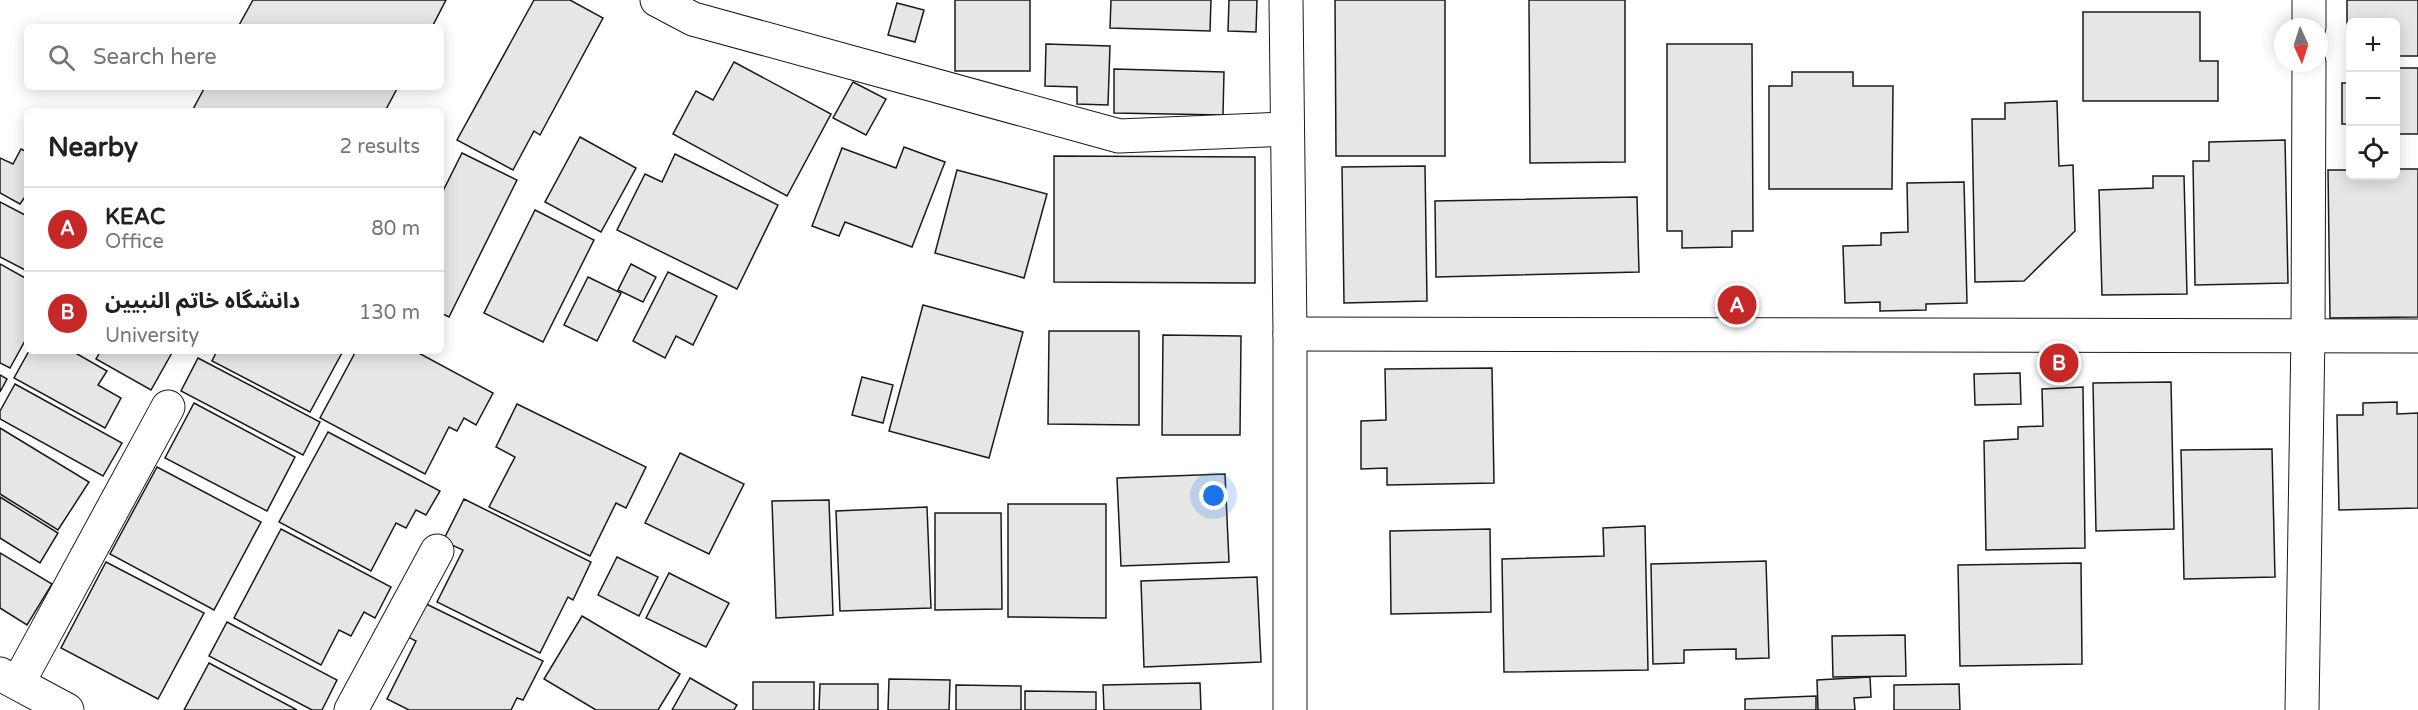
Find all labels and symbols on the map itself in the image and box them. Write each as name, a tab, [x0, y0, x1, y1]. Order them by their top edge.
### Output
north arrow	[2274, 18, 2328, 72]
pin: A	[1718, 282, 1756, 328]
pin: B	[2040, 340, 2078, 386]
your location	[1199, 481, 1228, 510]

